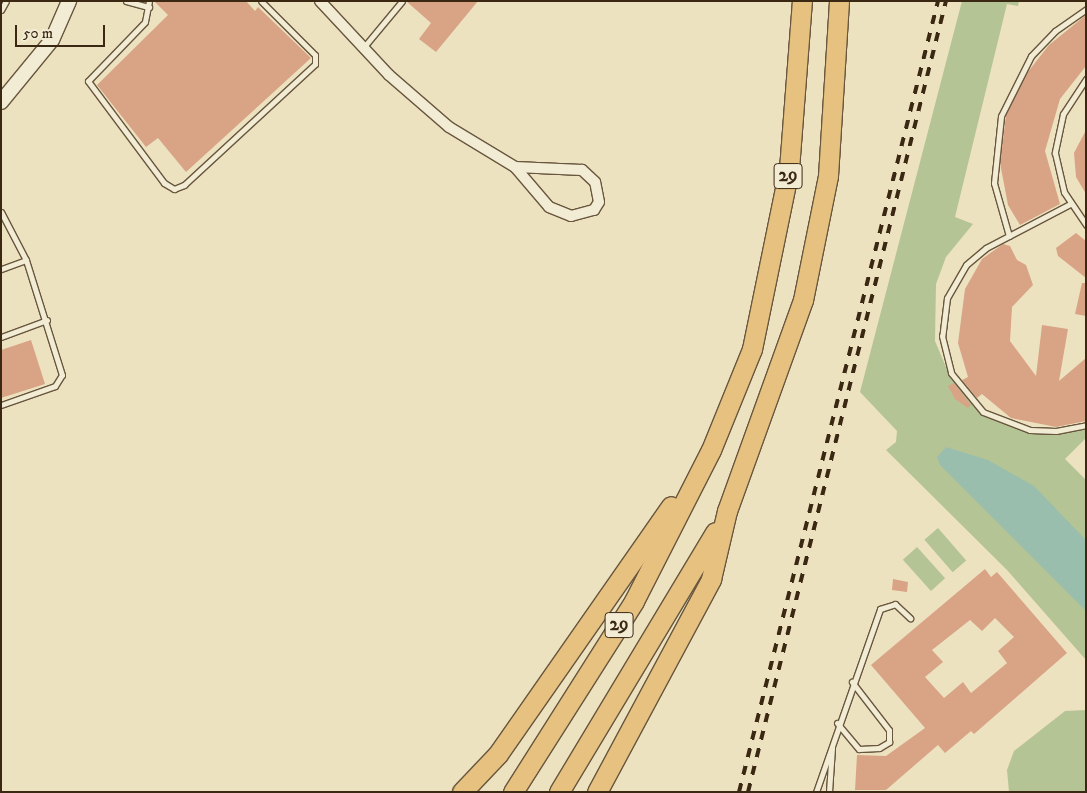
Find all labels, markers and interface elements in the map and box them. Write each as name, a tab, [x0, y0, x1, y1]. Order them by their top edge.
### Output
scale bar	[18, 15, 108, 47]
text: 50 m	[23, 24, 53, 43]
road number: 29	[773, 160, 803, 192]
road number: 29	[604, 608, 634, 642]

